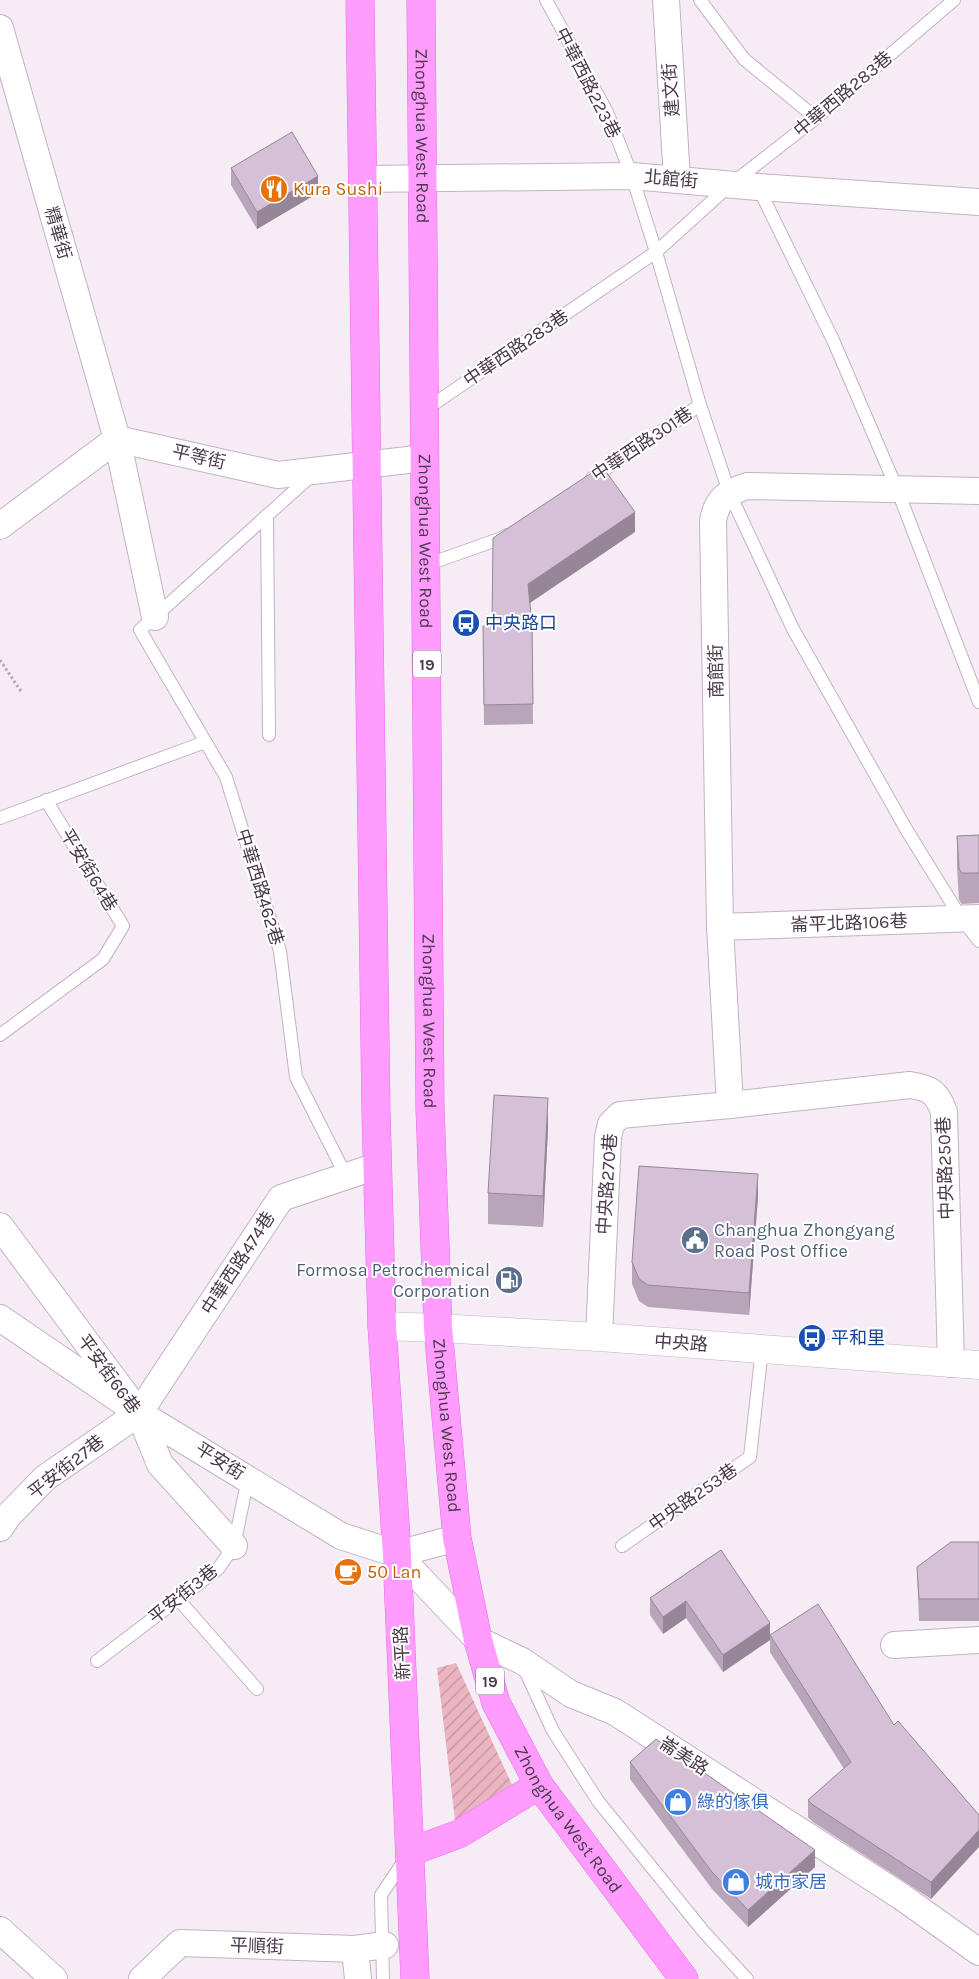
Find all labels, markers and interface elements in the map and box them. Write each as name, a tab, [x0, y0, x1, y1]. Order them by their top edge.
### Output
street label: 中華西路223巷	[551, 24, 625, 142]
street label: 中華西路283巷	[789, 46, 897, 142]
street label: Zhonghua West Road	[410, 48, 434, 224]
street label: 建文街	[658, 62, 684, 118]
street label: 北館街	[643, 166, 699, 192]
restaurant icon: Kura Sushi	[259, 174, 289, 204]
place label: Kura Sushi	[293, 178, 383, 200]
street label: 精華街	[40, 204, 76, 262]
street label: 中華西路283巷	[459, 305, 573, 391]
street label: 中華西路301巷	[587, 402, 697, 486]
street label: 平等街	[170, 440, 228, 474]
street label: Zhonghua West Road	[414, 453, 437, 629]
bus stop icon: 中央路口	[451, 608, 481, 638]
place label: 中央路口	[485, 612, 557, 634]
street label: 南館街	[705, 644, 727, 698]
road number: 19	[413, 651, 441, 678]
street label: 平安街64巷	[56, 825, 122, 915]
street label: 中華西路462巷	[232, 826, 288, 948]
street label: 崙平北路106巷	[790, 910, 908, 936]
street label: Zhonghua West Road	[418, 933, 441, 1109]
street label: 中央路250巷	[932, 1116, 958, 1220]
street label: 中央路270巷	[592, 1133, 622, 1235]
street label: 中華西路474巷	[196, 1207, 280, 1319]
place label: Changhua Zhongyang Road Post Office	[714, 1219, 895, 1262]
public building icon: Changhua Zhongyang Road Post Office	[680, 1225, 710, 1255]
place label: Formosa Petrochemical Corporation	[296, 1259, 490, 1302]
fuel station icon: Formosa Petrochemical Corporation	[494, 1265, 524, 1295]
bus stop icon: 平和里	[797, 1323, 827, 1353]
place label: 平和里	[831, 1327, 885, 1349]
street label: 平安街66巷	[73, 1330, 145, 1418]
street label: 中央路	[653, 1330, 709, 1356]
street label: Zhonghua West Road	[428, 1337, 466, 1514]
street label: 平安街27巷	[23, 1430, 109, 1504]
street label: 平安街	[191, 1437, 249, 1485]
street label: 中央路253巷	[644, 1458, 742, 1536]
cafe icon: 50 Lan	[333, 1557, 363, 1587]
street label: 平安街3巷	[144, 1559, 222, 1629]
place label: 50 Lan	[367, 1561, 421, 1583]
street label: 新平路	[390, 1625, 414, 1681]
road number: 19	[476, 1668, 504, 1694]
street label: 崙美路	[655, 1732, 713, 1780]
street label: Zhonghua West Road	[509, 1742, 627, 1898]
shop icon: 綠的傢俱	[663, 1787, 693, 1817]
place label: 綠的傢俱	[697, 1791, 769, 1813]
shop icon: 城市家居	[721, 1867, 751, 1897]
place label: 城市家居	[755, 1871, 827, 1893]
street label: 平順街	[230, 1934, 284, 1958]

